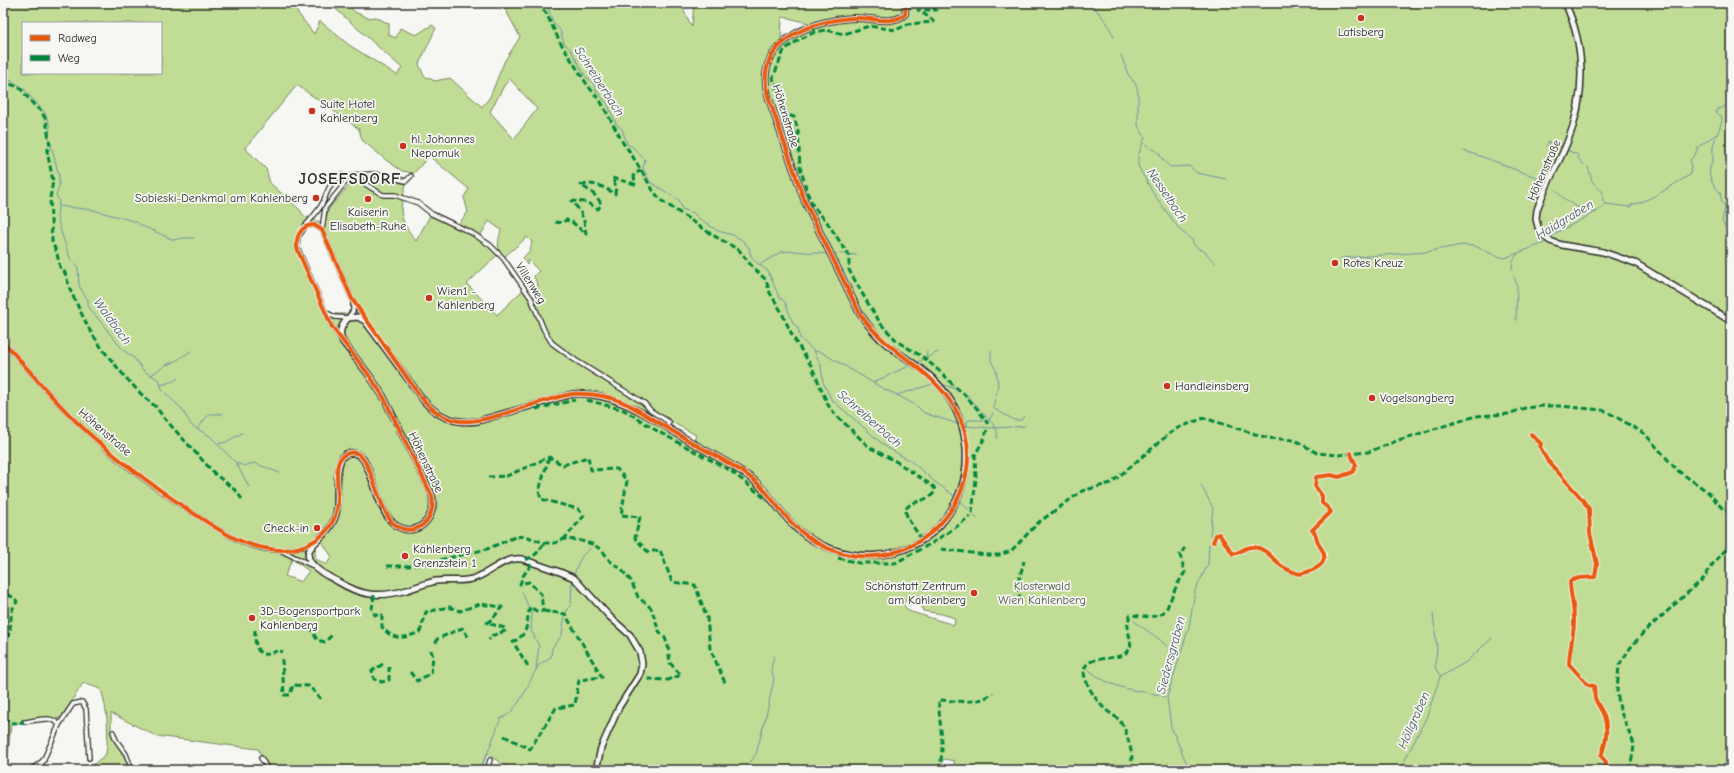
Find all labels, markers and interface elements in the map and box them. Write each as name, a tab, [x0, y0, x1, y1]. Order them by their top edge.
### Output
marker: Latisberg	[1356, 13, 1366, 23]
legend	[22, 22, 162, 74]
place label: Latisberg	[1338, 25, 1384, 39]
text: Radweg	[58, 31, 97, 45]
water label: Schreiberbach	[571, 44, 628, 119]
text: Weg	[58, 51, 80, 65]
street label: Höhenstraße	[770, 83, 802, 149]
place label: Suite Hotel Kahlenberg	[320, 97, 378, 125]
marker: Suite Hotel Kahlenberg	[307, 106, 317, 116]
place label: hl. Johannes Nepomuk	[411, 132, 475, 160]
street label: Höhenstraße	[1524, 137, 1564, 203]
marker: hl. Johannes Nepomuk	[398, 141, 408, 151]
water label: Nesselbach	[1144, 165, 1191, 225]
district label: JOSEFSDORF	[299, 170, 401, 188]
place label: Sobieski-Denkmal am Kahlenberg	[135, 191, 308, 205]
marker: Sobieski-Denkmal am Kahlenberg	[311, 193, 321, 203]
marker: Kaiserin Elisabeth-Ruhe	[363, 194, 373, 204]
water label: Haidgraben	[1533, 196, 1596, 243]
place label: Kaiserin Elisabeth-Ruhe	[330, 205, 406, 233]
place label: Rotes Kreuz	[1343, 256, 1404, 270]
marker: Rotes Kreuz	[1330, 258, 1340, 268]
street label: Villenweg	[513, 260, 549, 306]
place label: Wien1 - Kahlenberg	[437, 284, 495, 312]
marker: Wien1 - Kahlenberg	[424, 293, 434, 303]
water label: Waldbach	[91, 295, 135, 348]
place label: Handleinsberg	[1175, 379, 1249, 393]
marker: Handleinsberg	[1162, 381, 1172, 391]
water label: Schreiberbach	[834, 386, 905, 450]
place label: Vogelsangberg	[1380, 391, 1454, 405]
marker: Vogelsangberg	[1367, 393, 1377, 403]
street label: Höhenstraße	[76, 405, 134, 459]
street label: Höhenstraße	[406, 429, 446, 495]
place label: Check-in	[263, 521, 309, 535]
marker: Check-in	[312, 523, 322, 533]
place label: Kahlenberg Grenzstein 1	[413, 542, 476, 570]
marker: Kahlenberg Grenzstein 1	[400, 551, 410, 561]
place label: Schönstatt Zentrum am Kahlenberg	[865, 579, 966, 607]
park label: Klosterwald Wien Kahlenberg	[998, 579, 1086, 607]
marker: Schönstatt Zentrum am Kahlenberg	[969, 588, 979, 598]
place label: 3D-Bogensportpark Kahlenberg	[260, 604, 360, 632]
marker: 3D-Bogensportpark Kahlenberg	[247, 613, 257, 623]
water label: Siedersgraben	[1153, 615, 1188, 696]
water label: Höllgraben	[1394, 689, 1433, 751]

